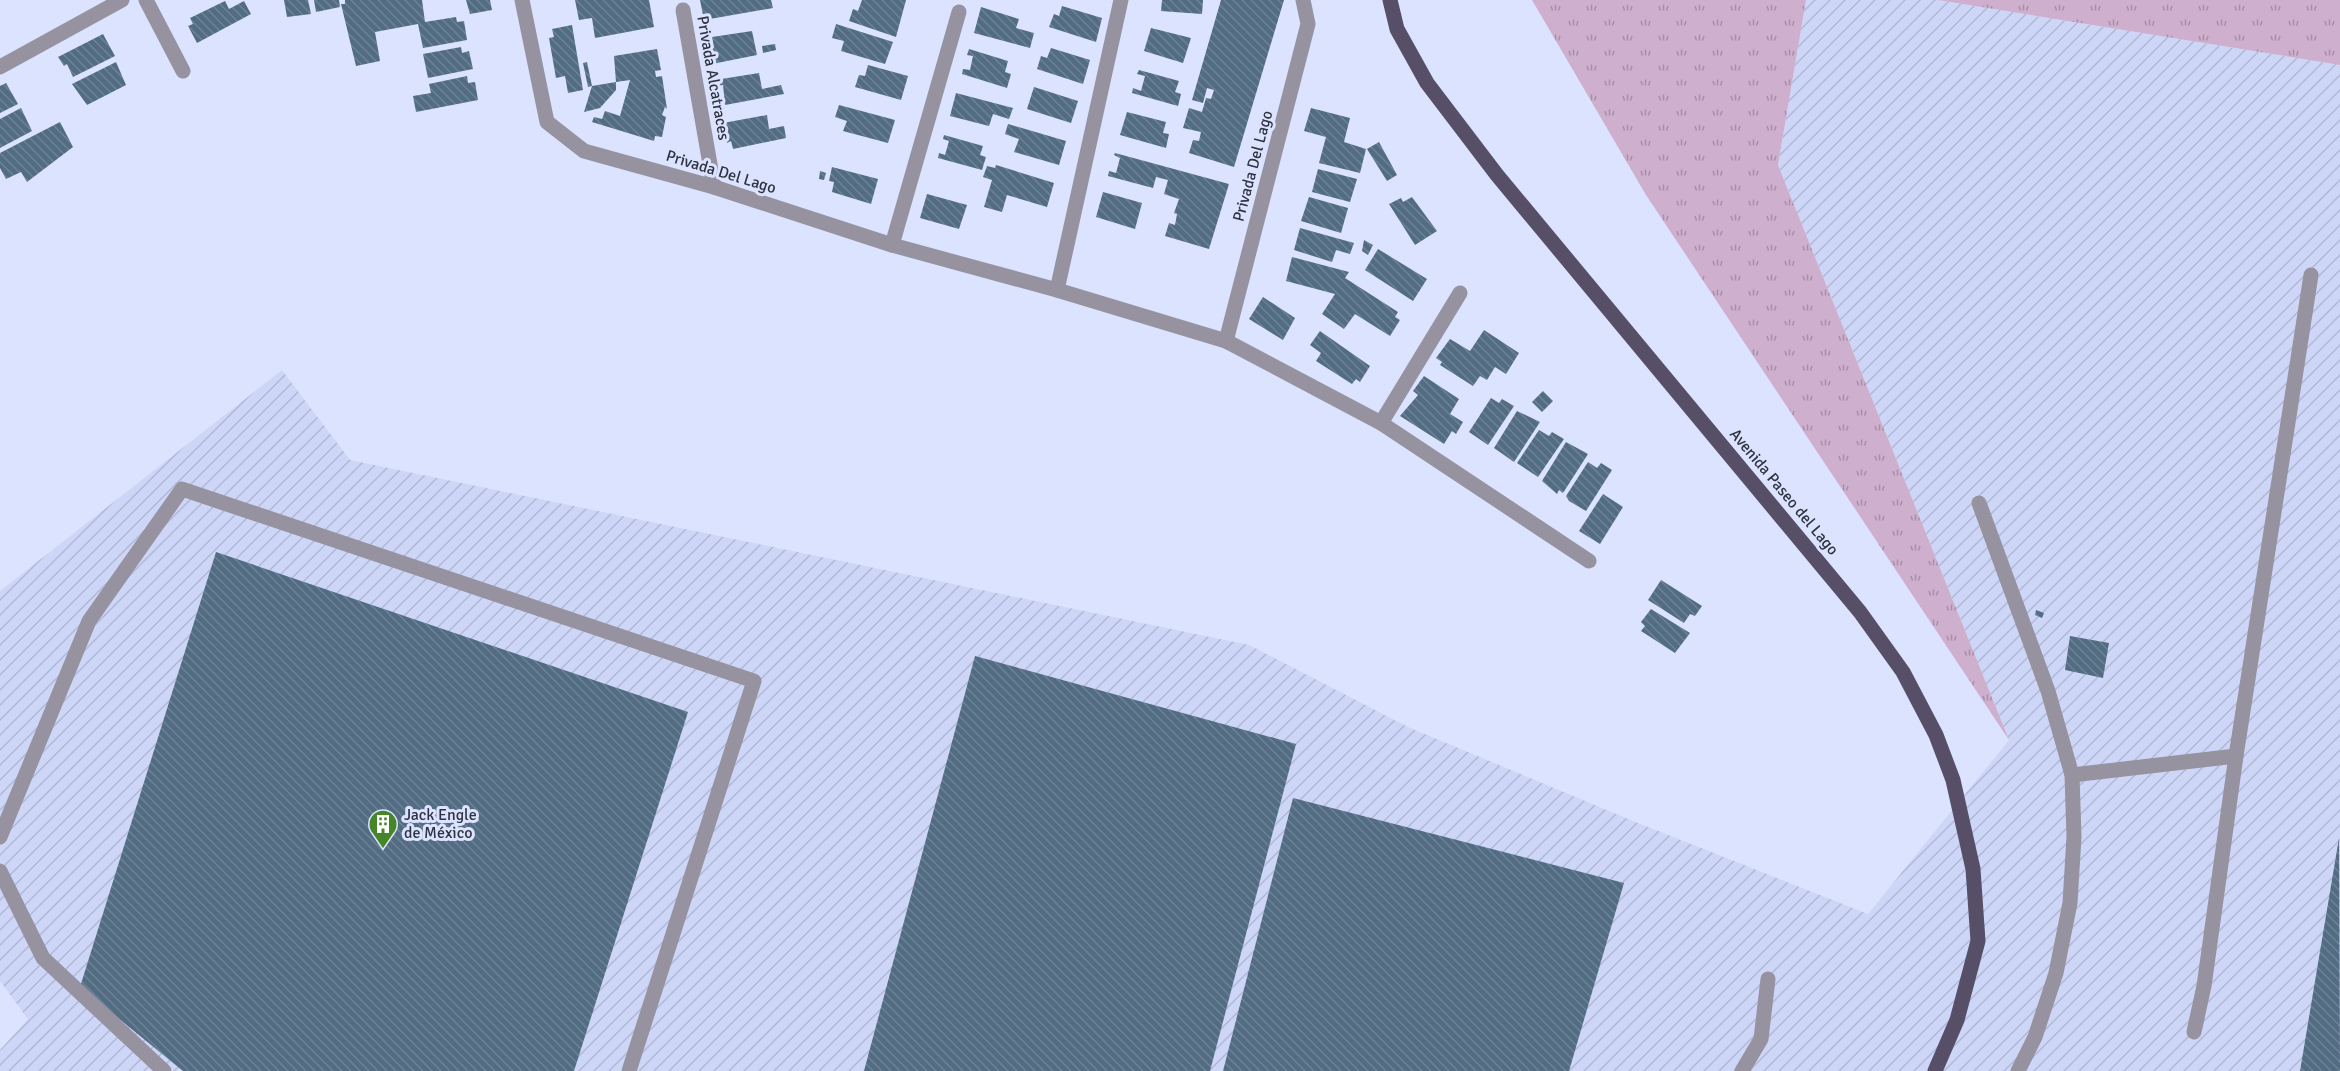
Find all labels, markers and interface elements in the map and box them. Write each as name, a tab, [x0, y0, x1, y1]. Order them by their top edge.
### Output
street label: Privada Alcatraces	[692, 14, 734, 142]
street label: Privada Del Lago	[1229, 108, 1277, 224]
street label: Privada Del Lago	[663, 146, 779, 198]
street label: Avenida Paseo del Lago	[1725, 425, 1843, 559]
place label: Jack Engle de México	[404, 805, 477, 843]
building icon: Jack Engle de México	[367, 808, 399, 850]

